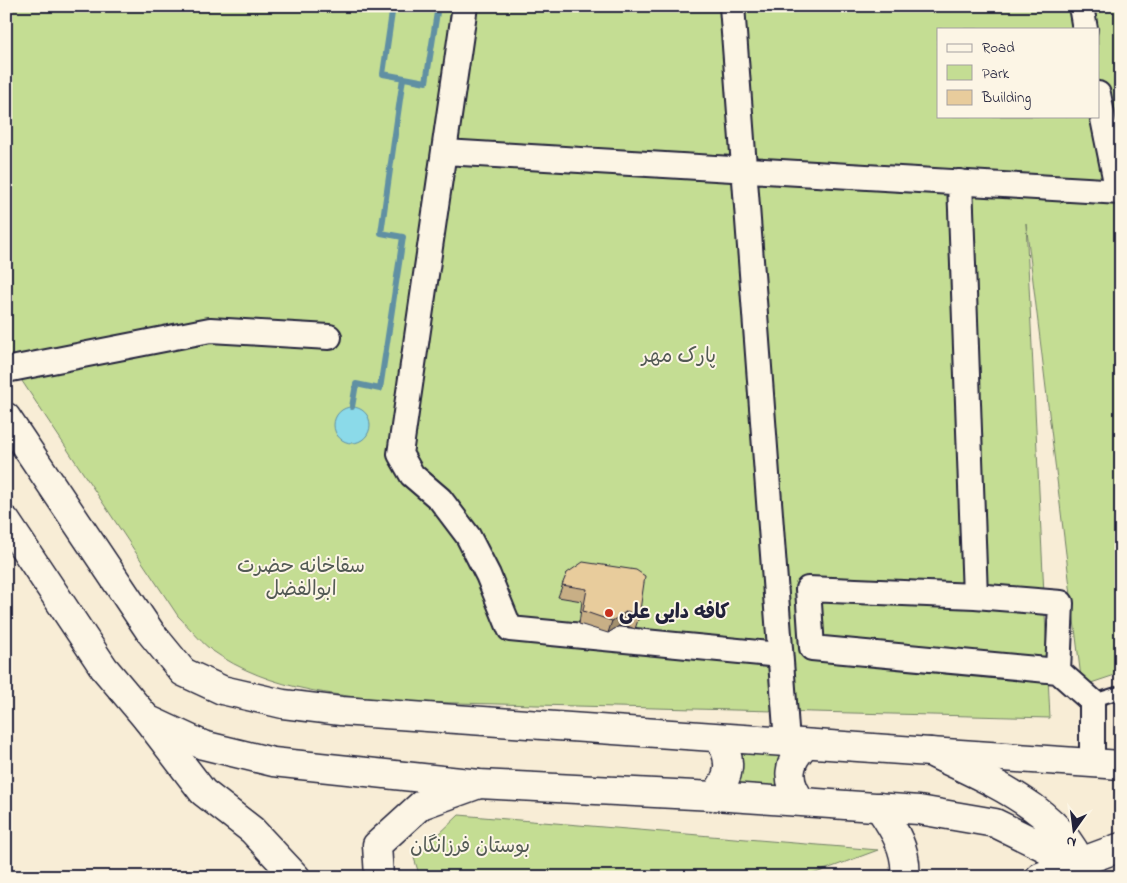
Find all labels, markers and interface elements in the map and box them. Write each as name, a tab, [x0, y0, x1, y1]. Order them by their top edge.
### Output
legend	[937, 28, 1100, 118]
text: Road	[982, 37, 1015, 59]
text: Park	[982, 63, 1010, 85]
text: Building	[981, 87, 1031, 110]
park label: پارک مهر	[640, 343, 716, 372]
park label: سقاخانه حضرت ابوالفضل	[237, 553, 365, 605]
place label: کافه دایی علی	[619, 599, 730, 628]
marker: کافه دایی علی	[603, 607, 615, 619]
north arrow	[1050, 806, 1100, 856]
text: N	[1064, 830, 1078, 852]
park label: بوستان فرزانگان	[410, 833, 530, 862]

